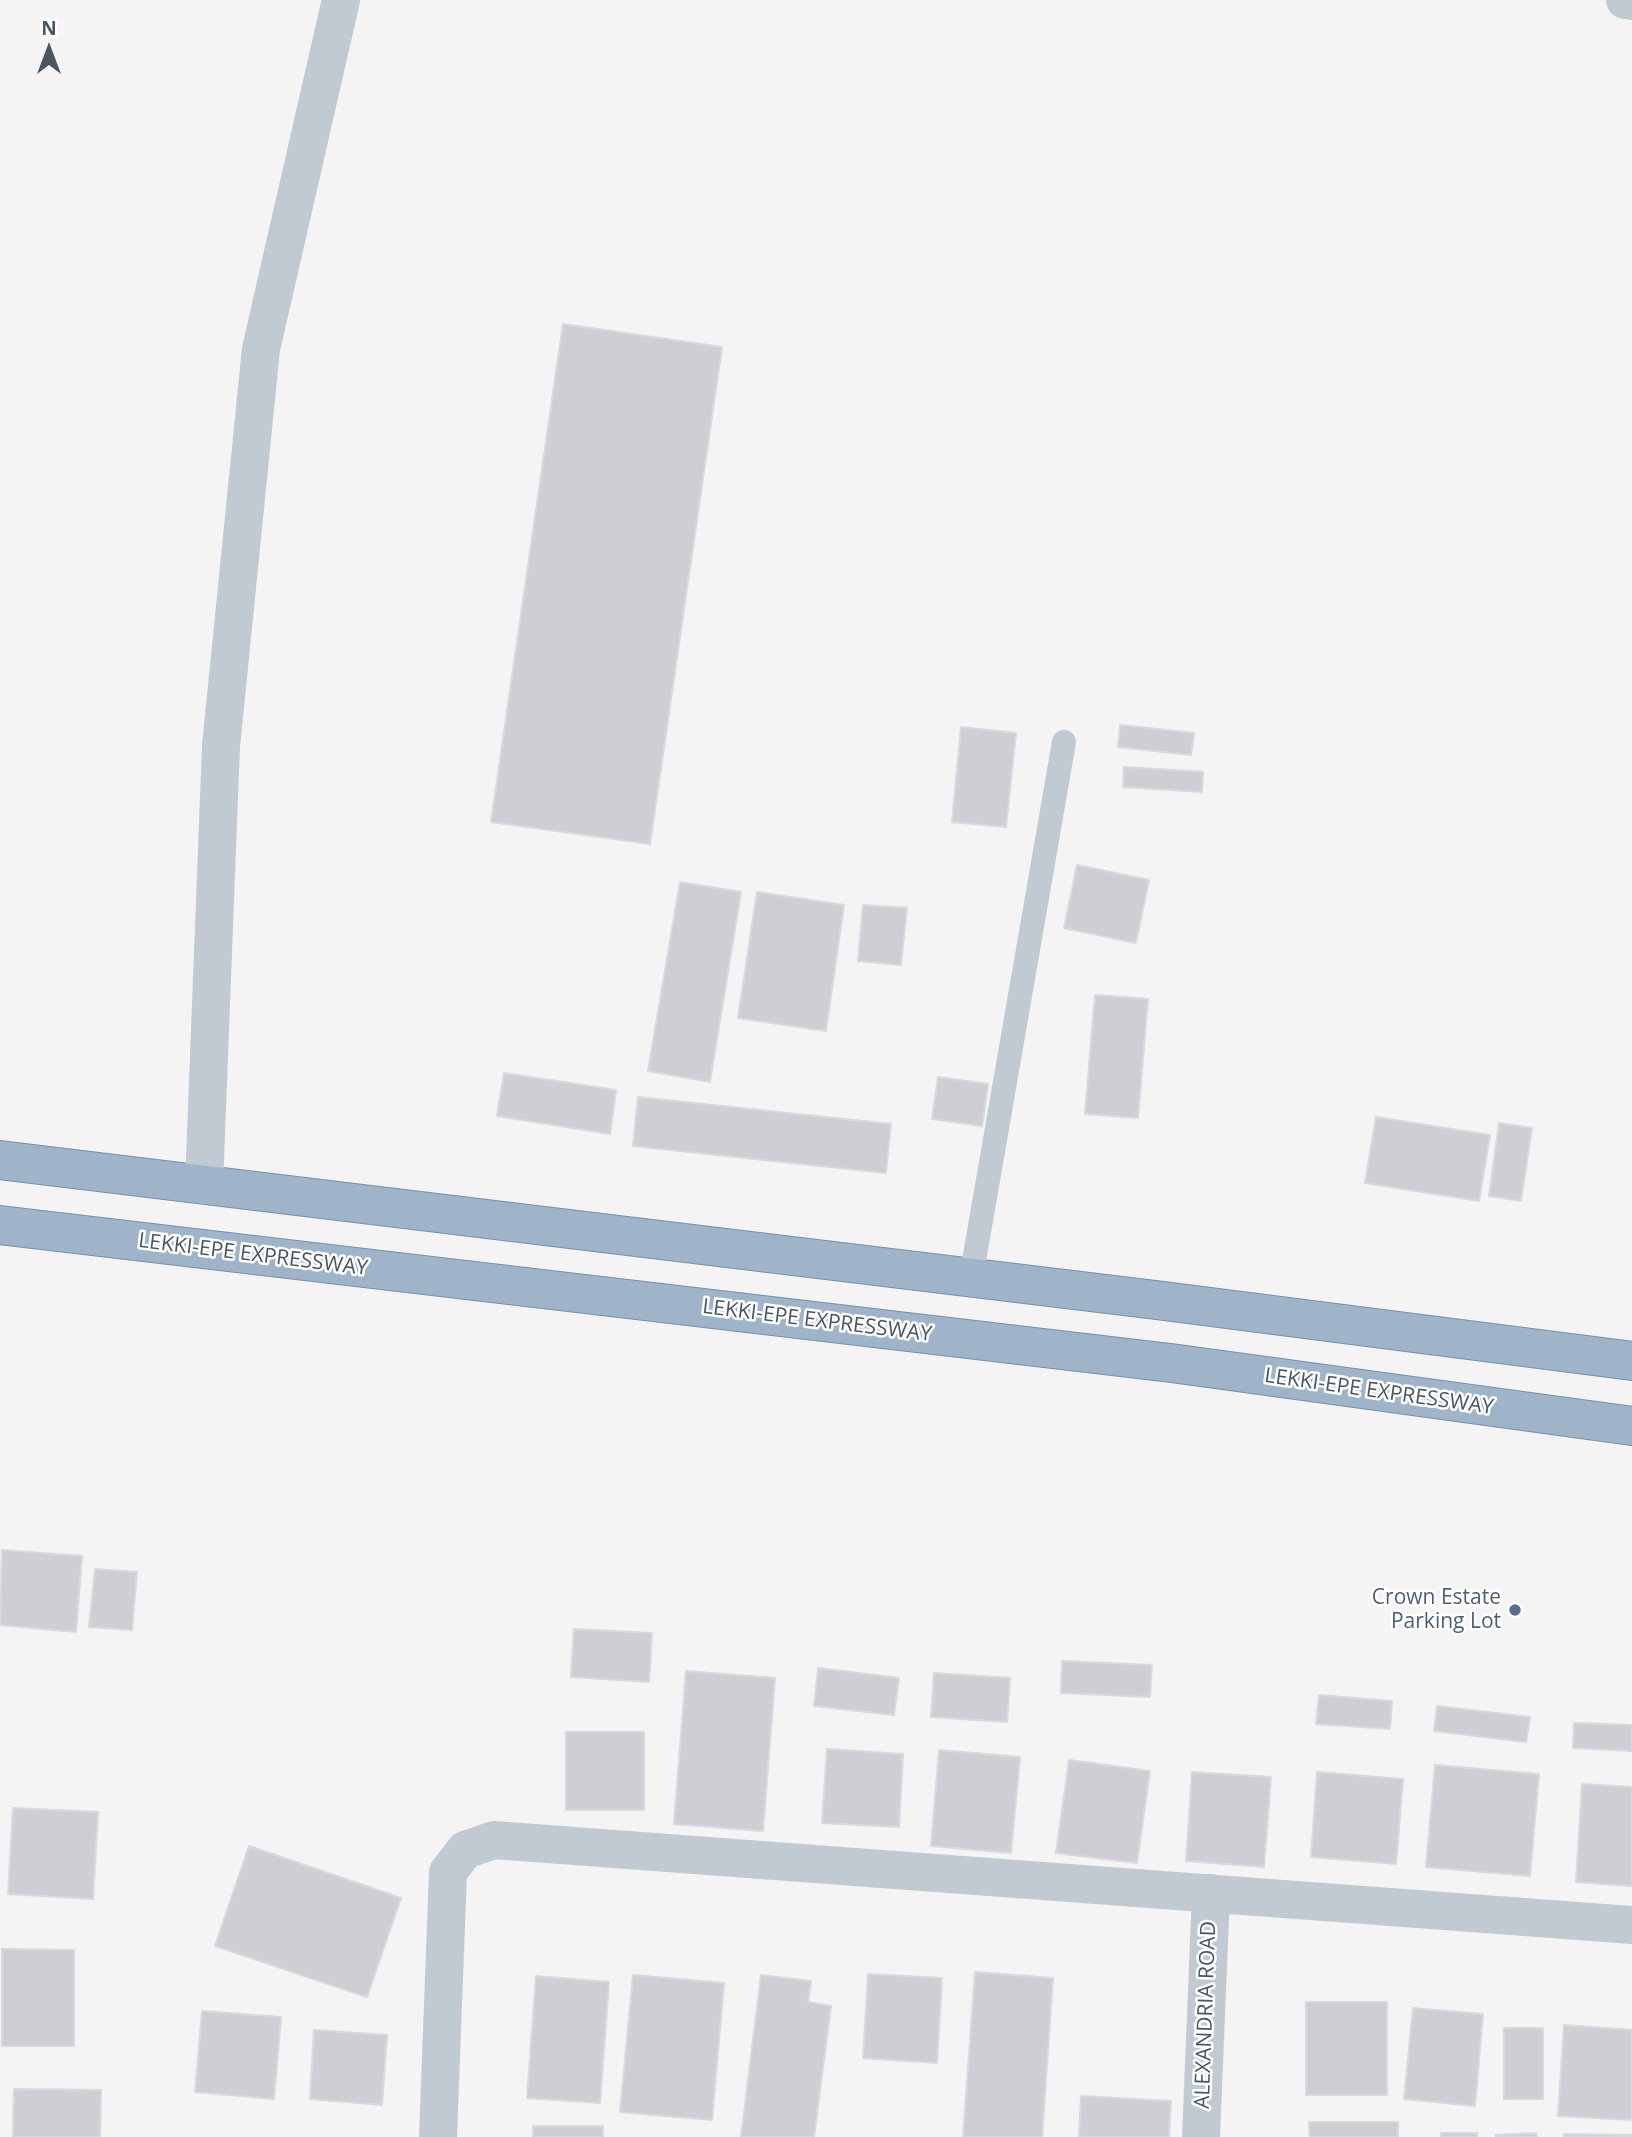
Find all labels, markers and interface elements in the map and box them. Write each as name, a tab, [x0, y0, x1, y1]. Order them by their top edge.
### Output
north arrow	[14, 14, 84, 84]
text: N	[41, 15, 57, 41]
street label: LEKKI-EPE EXPRESSWAY	[137, 1228, 369, 1282]
street label: LEKKI-EPE EXPRESSWAY	[701, 1294, 933, 1348]
street label: LEKKI-EPE EXPRESSWAY	[1263, 1363, 1495, 1421]
place label: Crown Estate Parking Lot	[1372, 1585, 1501, 1635]
marker: Crown Estate Parking Lot	[1507, 1602, 1523, 1618]
street label: ALEXANDRIA ROAD	[1190, 1921, 1222, 2109]

